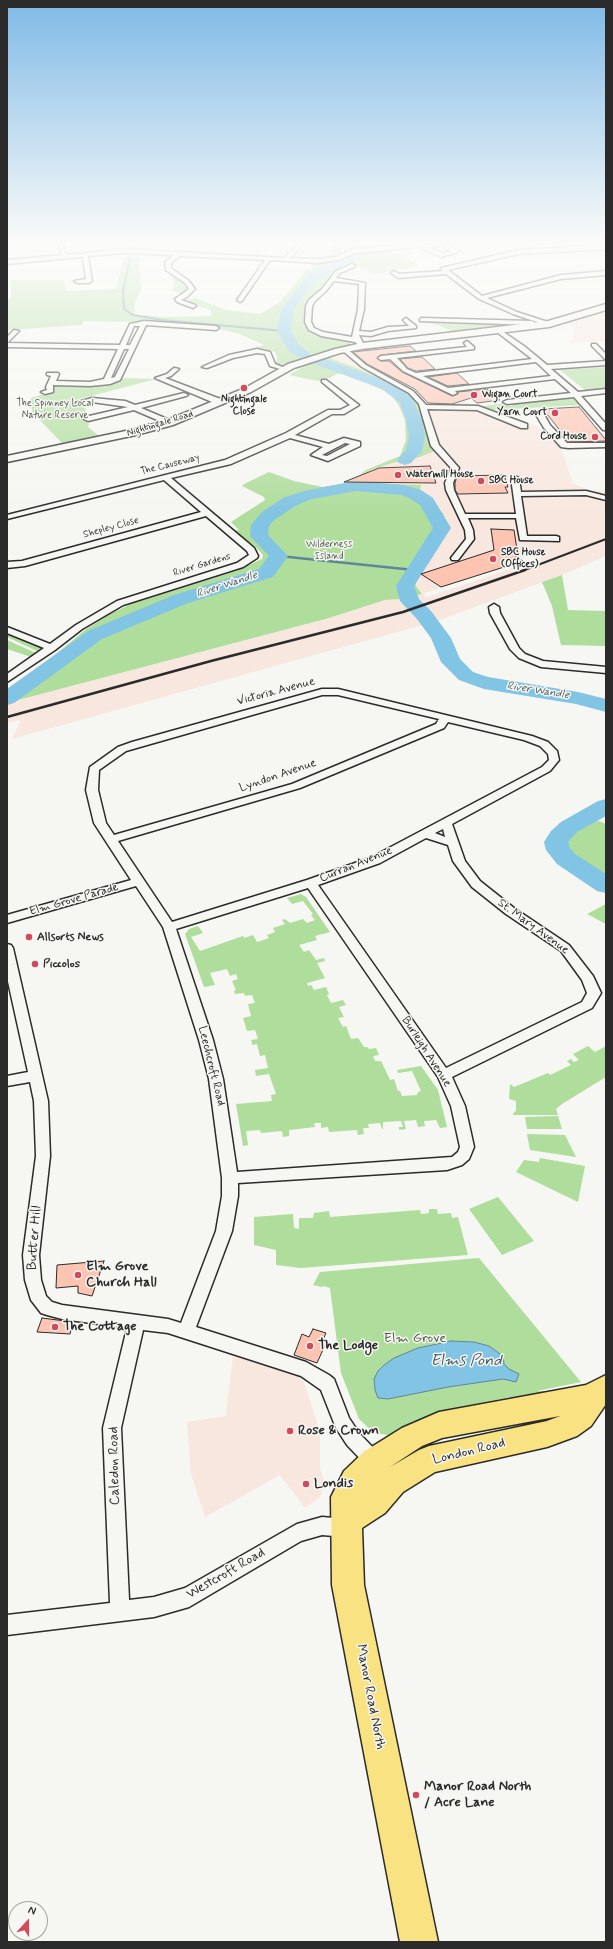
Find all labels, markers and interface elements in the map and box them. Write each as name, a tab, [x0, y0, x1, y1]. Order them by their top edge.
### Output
marker: Nightingale Close	[239, 383, 249, 393]
place label: Wigan Court	[482, 389, 537, 401]
marker: Wigan Court	[469, 390, 479, 400]
place label: Nightingale Close	[221, 394, 267, 418]
park label: The Spinney Local Nature Reserve	[17, 398, 93, 422]
place label: Yarn Court	[497, 407, 547, 419]
street label: Nightingale Road	[125, 408, 195, 440]
marker: Yarn Court	[550, 408, 560, 418]
place label: Cord House	[540, 431, 587, 443]
marker: Cord House	[590, 432, 600, 442]
street label: The Causeway	[139, 452, 201, 478]
place label: Watermill House	[406, 469, 474, 481]
marker: Watermill House	[393, 470, 403, 480]
place label: SBC House	[489, 475, 533, 487]
marker: SBC House	[476, 476, 486, 486]
street label: Shepley Close	[82, 515, 140, 541]
park label: Wilderness Island	[306, 539, 352, 562]
place label: SBC House (Offices)	[501, 547, 545, 570]
street label: River Gardens	[172, 551, 232, 579]
marker: SBC House (Offices)	[488, 554, 498, 564]
water label: River Wandle	[195, 569, 259, 601]
street label: Victoria Avenue	[235, 675, 317, 709]
water label: River Wandle	[506, 680, 570, 702]
street label: Lyndon Avenue	[238, 756, 318, 796]
street label: Curran Avenue	[318, 844, 394, 886]
street label: Elm Grove Parade	[28, 880, 120, 920]
street label: St. Mary Avenue	[494, 896, 572, 958]
place label: Allsorts News	[37, 930, 104, 944]
marker: Allsorts News	[24, 932, 34, 942]
place label: Piccolos	[43, 957, 80, 971]
marker: Piccolos	[30, 959, 40, 969]
street label: Burleigh Avenue	[398, 1014, 454, 1090]
street label: Leechcroft Road	[194, 1025, 228, 1107]
street label: Butter Hill	[24, 1205, 46, 1271]
place label: Elm Grove Church Hall	[86, 1259, 157, 1292]
marker: Elm Grove Church Hall	[73, 1270, 83, 1280]
place label: The Cottage	[63, 1319, 137, 1335]
marker: The Cottage	[50, 1322, 60, 1332]
park label: Elm Grove	[384, 1331, 446, 1347]
place label: The Lodge	[318, 1338, 378, 1354]
marker: The Lodge	[305, 1341, 315, 1351]
water label: Elms Pond	[430, 1352, 502, 1372]
place label: Rose & Crown	[298, 1423, 379, 1439]
street label: Caledon Road	[106, 1426, 124, 1506]
marker: Rose & Crown	[285, 1426, 295, 1436]
street label: London Road	[431, 1435, 507, 1469]
place label: Londis	[314, 1476, 353, 1492]
marker: Londis	[301, 1479, 311, 1489]
street label: Westcroft Road	[184, 1545, 268, 1603]
street label: Manor Road North	[352, 1643, 388, 1751]
place label: Manor Road North / Acre Lane	[424, 1779, 531, 1812]
marker: Manor Road North / Acre Lane	[411, 1790, 421, 1800]
north arrow	[8, 1901, 48, 1941]
text: N	[26, 1903, 38, 1919]

